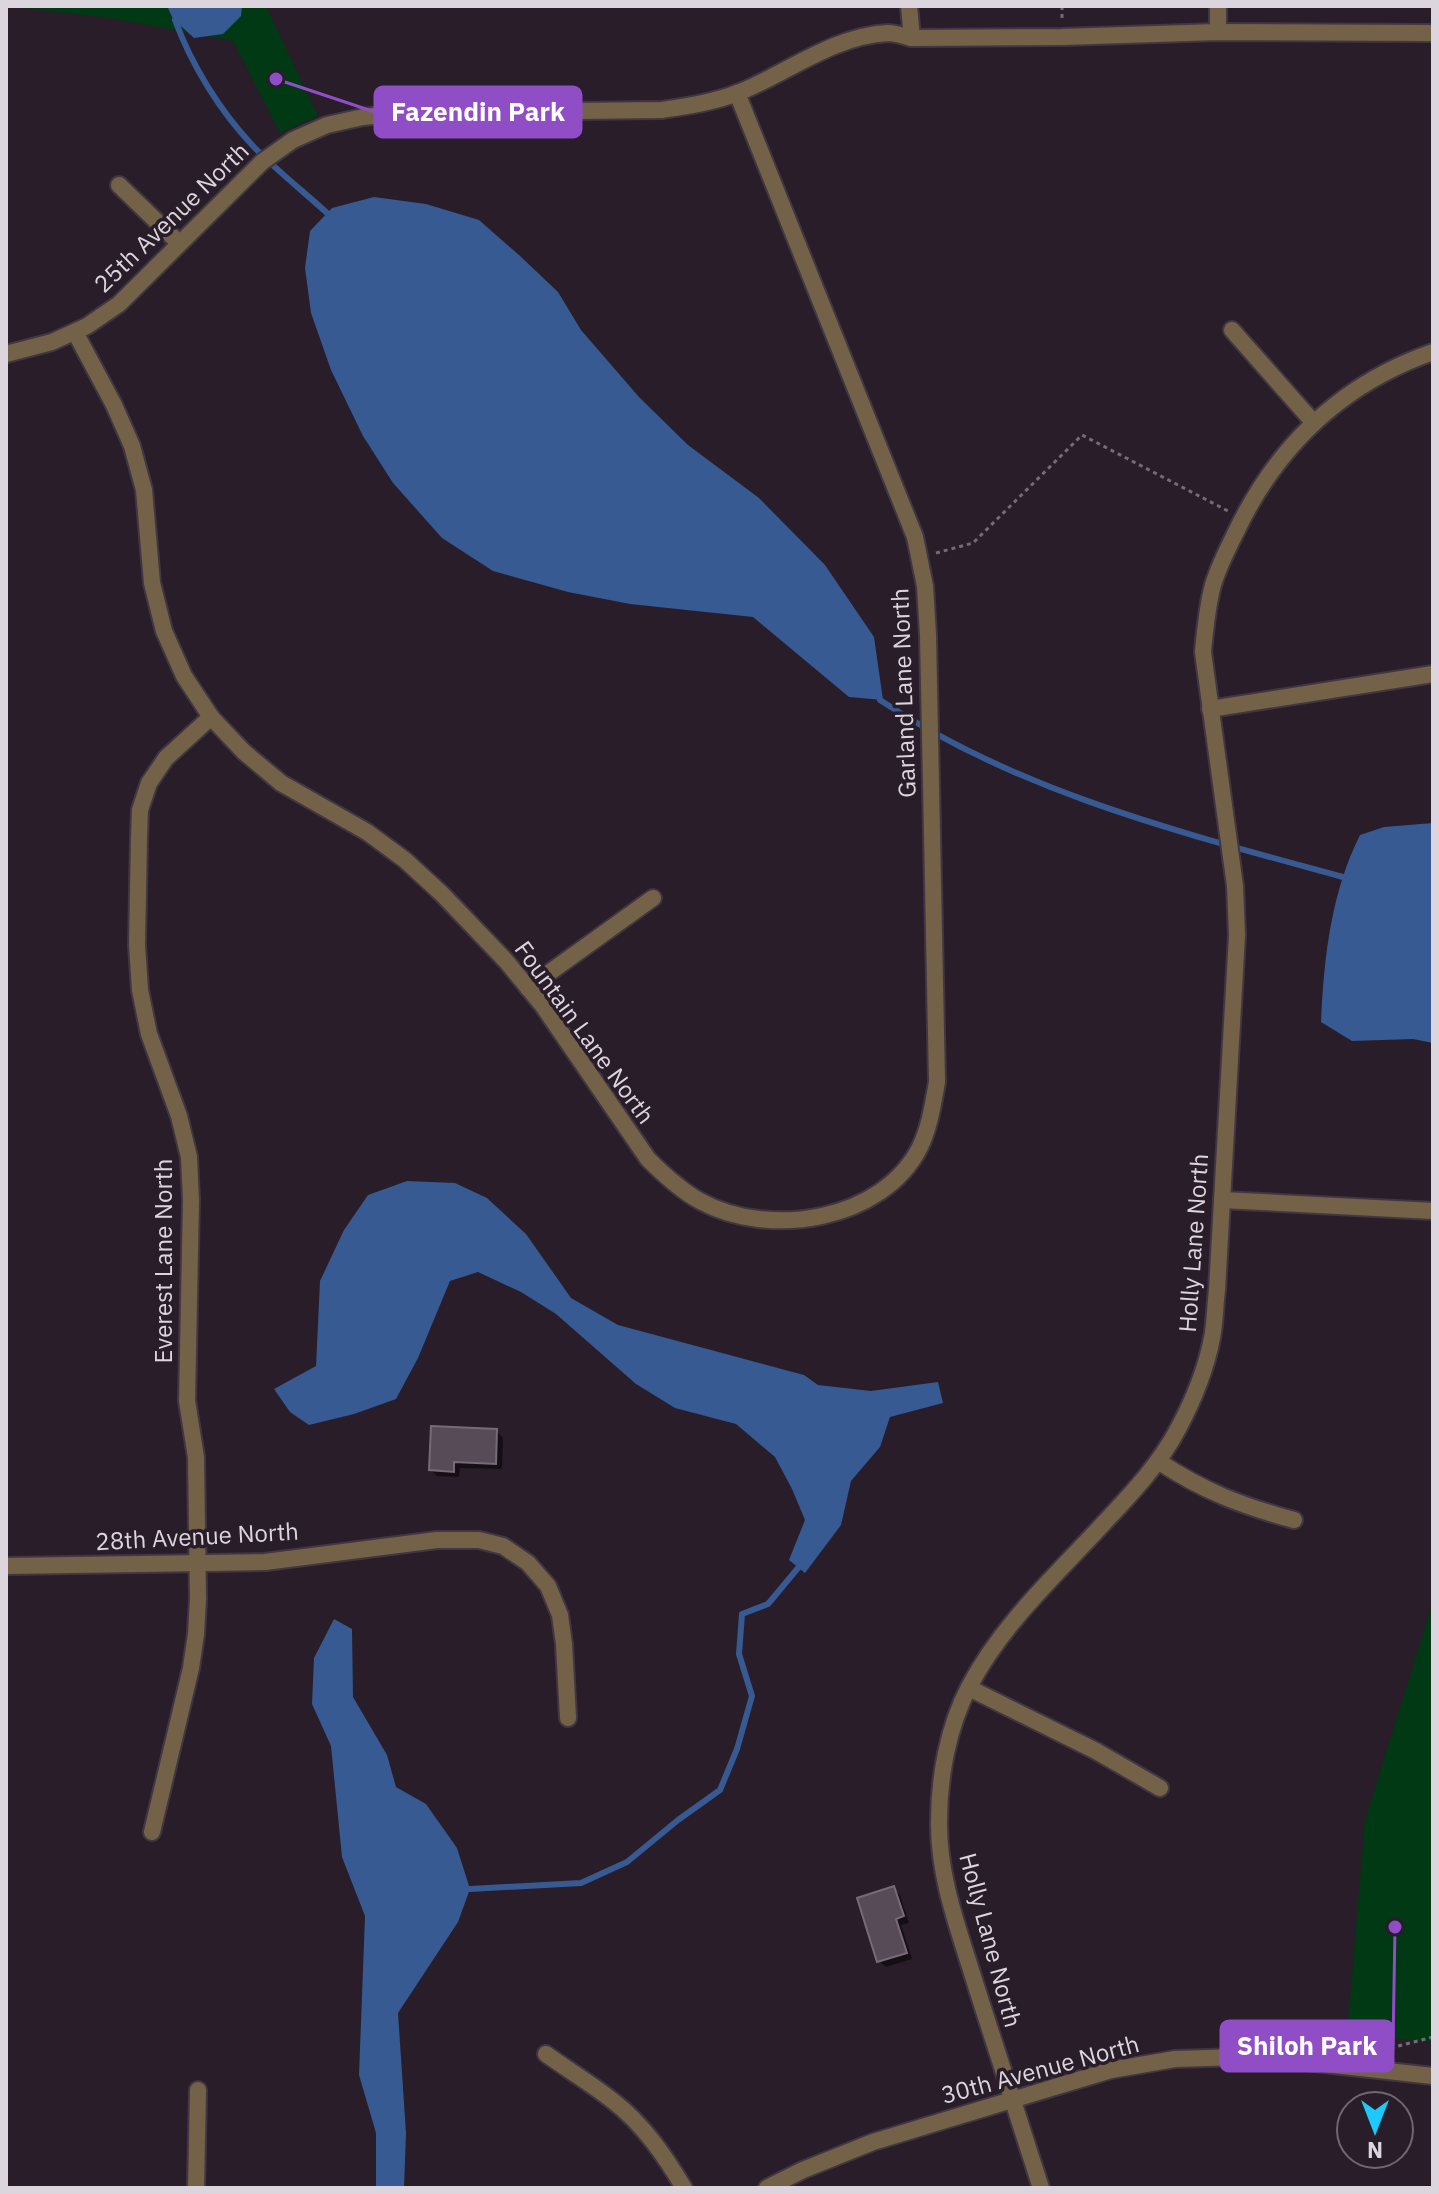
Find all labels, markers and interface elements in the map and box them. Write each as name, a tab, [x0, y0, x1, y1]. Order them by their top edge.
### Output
callout: Fazendin Park	[375, 87, 581, 137]
text: Fazendin Park	[391, 94, 565, 128]
street label: 25th Avenue North	[87, 135, 255, 299]
street label: Garland Lane North	[883, 588, 923, 798]
street label: Fountain Lane North	[508, 934, 662, 1130]
street label: Holly Lane North	[1171, 1152, 1215, 1334]
street label: Everest Lane North	[147, 1159, 179, 1363]
street label: 28th Avenue North	[94, 1515, 300, 1557]
street label: Holly Lane North	[952, 1849, 1030, 2031]
callout: Shiloh Park	[1221, 2021, 1393, 2071]
street label: 30th Avenue North	[937, 2027, 1143, 2111]
text: Shiloh Park	[1237, 2028, 1377, 2062]
north arrow	[1335, 2090, 1415, 2170]
text: N	[1367, 2136, 1383, 2165]

